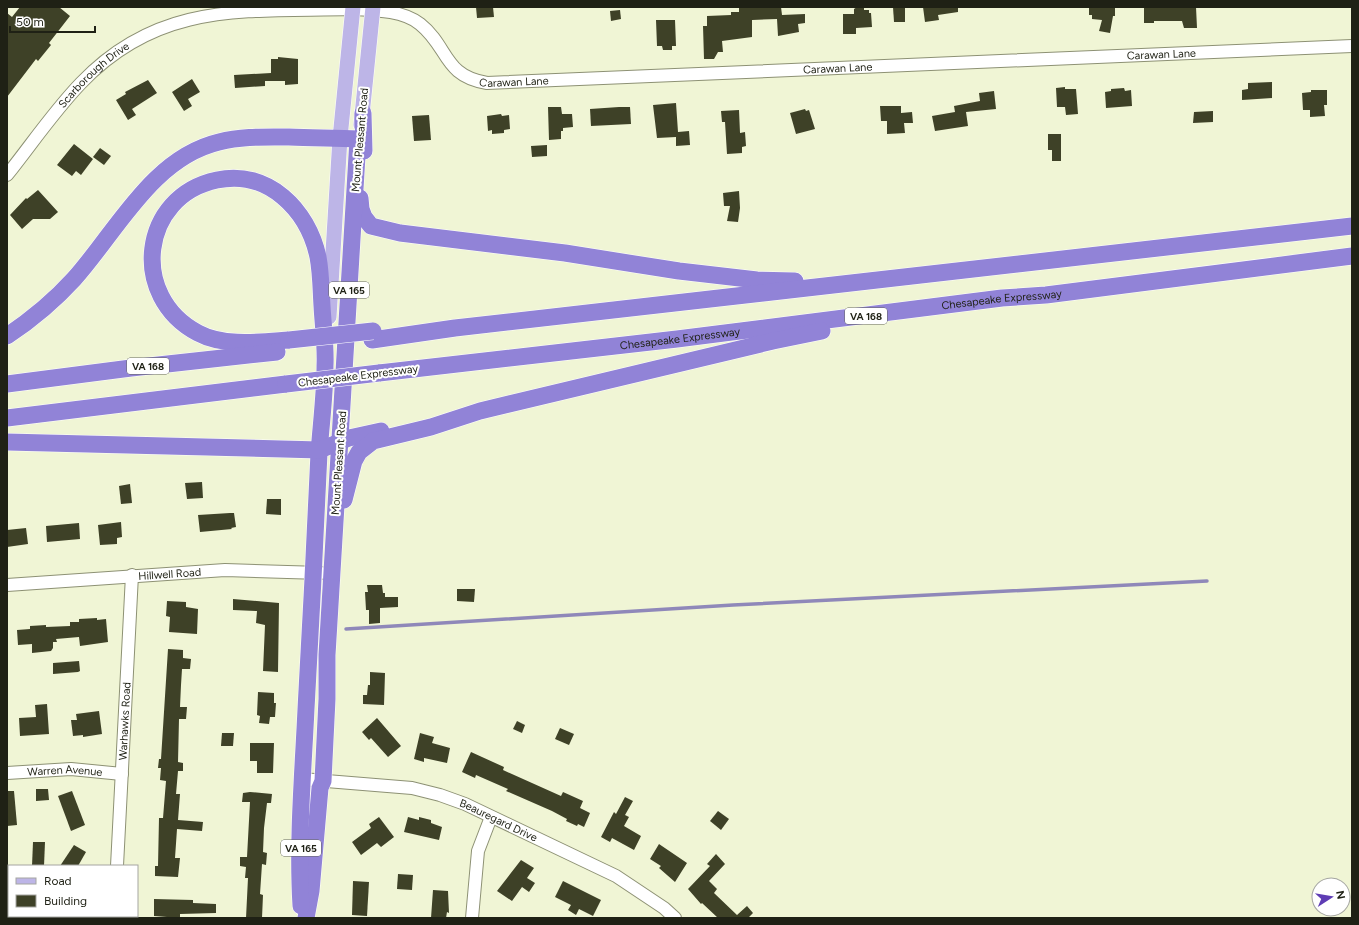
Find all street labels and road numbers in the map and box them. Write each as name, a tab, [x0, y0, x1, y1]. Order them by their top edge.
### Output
street label: Scarborough Drive	[55, 39, 131, 110]
street label: Carawan Lane	[1126, 46, 1196, 62]
street label: Carawan Lane	[803, 60, 873, 76]
street label: Carawan Lane	[478, 74, 549, 89]
street label: Mount Pleasant Road	[349, 87, 371, 193]
road number: VA 165	[329, 282, 369, 298]
street label: Chesapeake Expressway	[941, 287, 1063, 312]
road number: VA 168	[845, 308, 887, 324]
street label: Chesapeake Expressway	[619, 325, 741, 352]
road number: VA 168	[127, 358, 169, 374]
street label: Chesapeake Expressway	[297, 362, 419, 390]
street label: Mount Pleasant Road	[329, 411, 349, 515]
street label: Hillwell Road	[138, 565, 202, 582]
street label: Warhawks Road	[116, 682, 133, 761]
street label: Warren Avenue	[27, 762, 103, 779]
street label: Beauregard Drive	[458, 796, 540, 844]
road number: VA 165	[281, 840, 321, 856]

